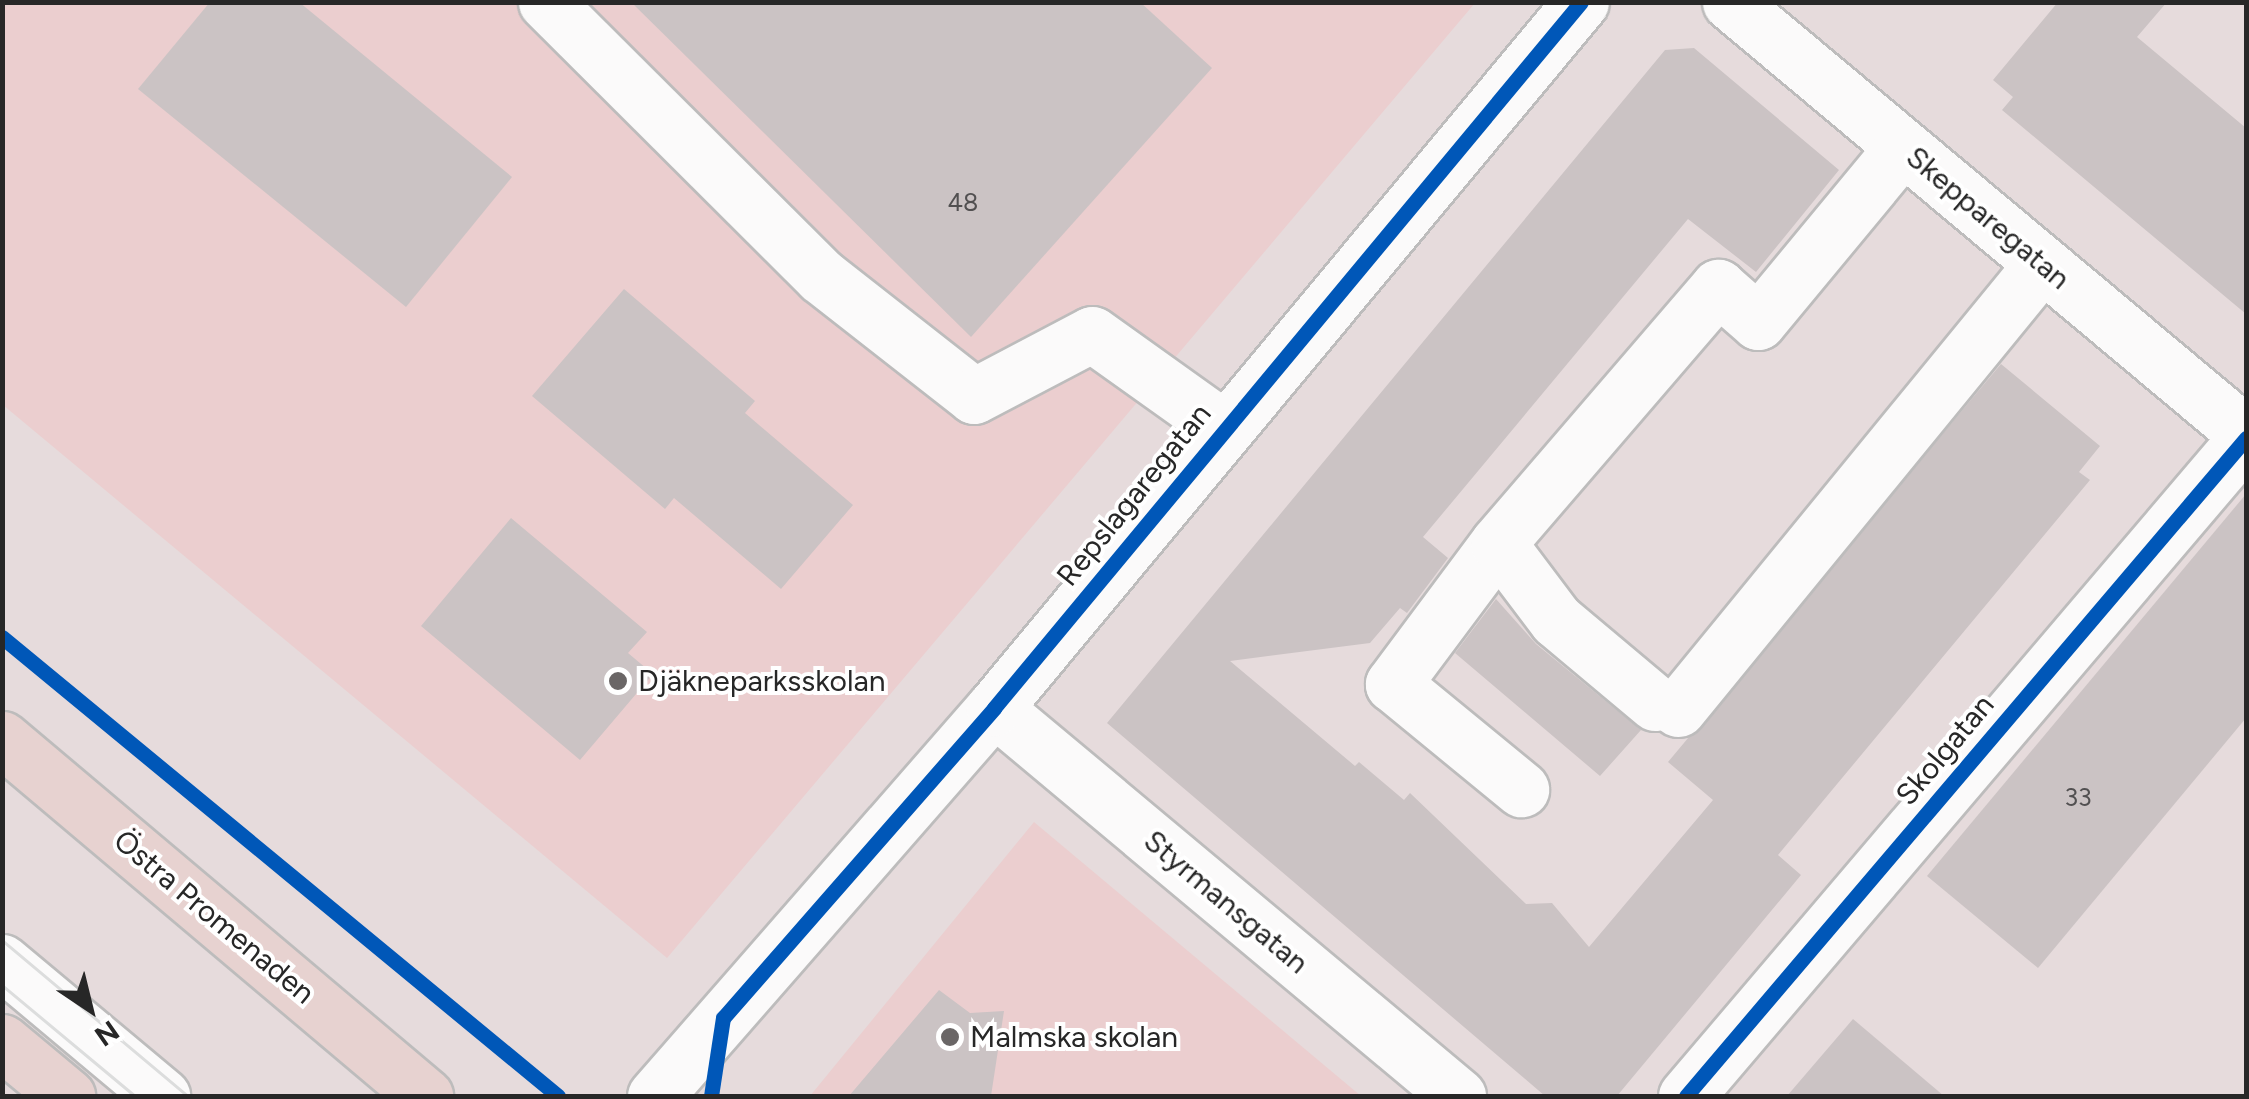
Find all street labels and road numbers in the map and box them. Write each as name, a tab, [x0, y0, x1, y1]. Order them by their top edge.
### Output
street label: Skepparegatan	[1899, 139, 2077, 297]
street label: Repslagaregatan	[1049, 396, 1219, 594]
street label: Skolgatan	[1889, 688, 2001, 812]
street label: Östra Promenaden	[106, 823, 322, 1011]
street label: Styrmansgatan	[1137, 823, 1315, 981]

